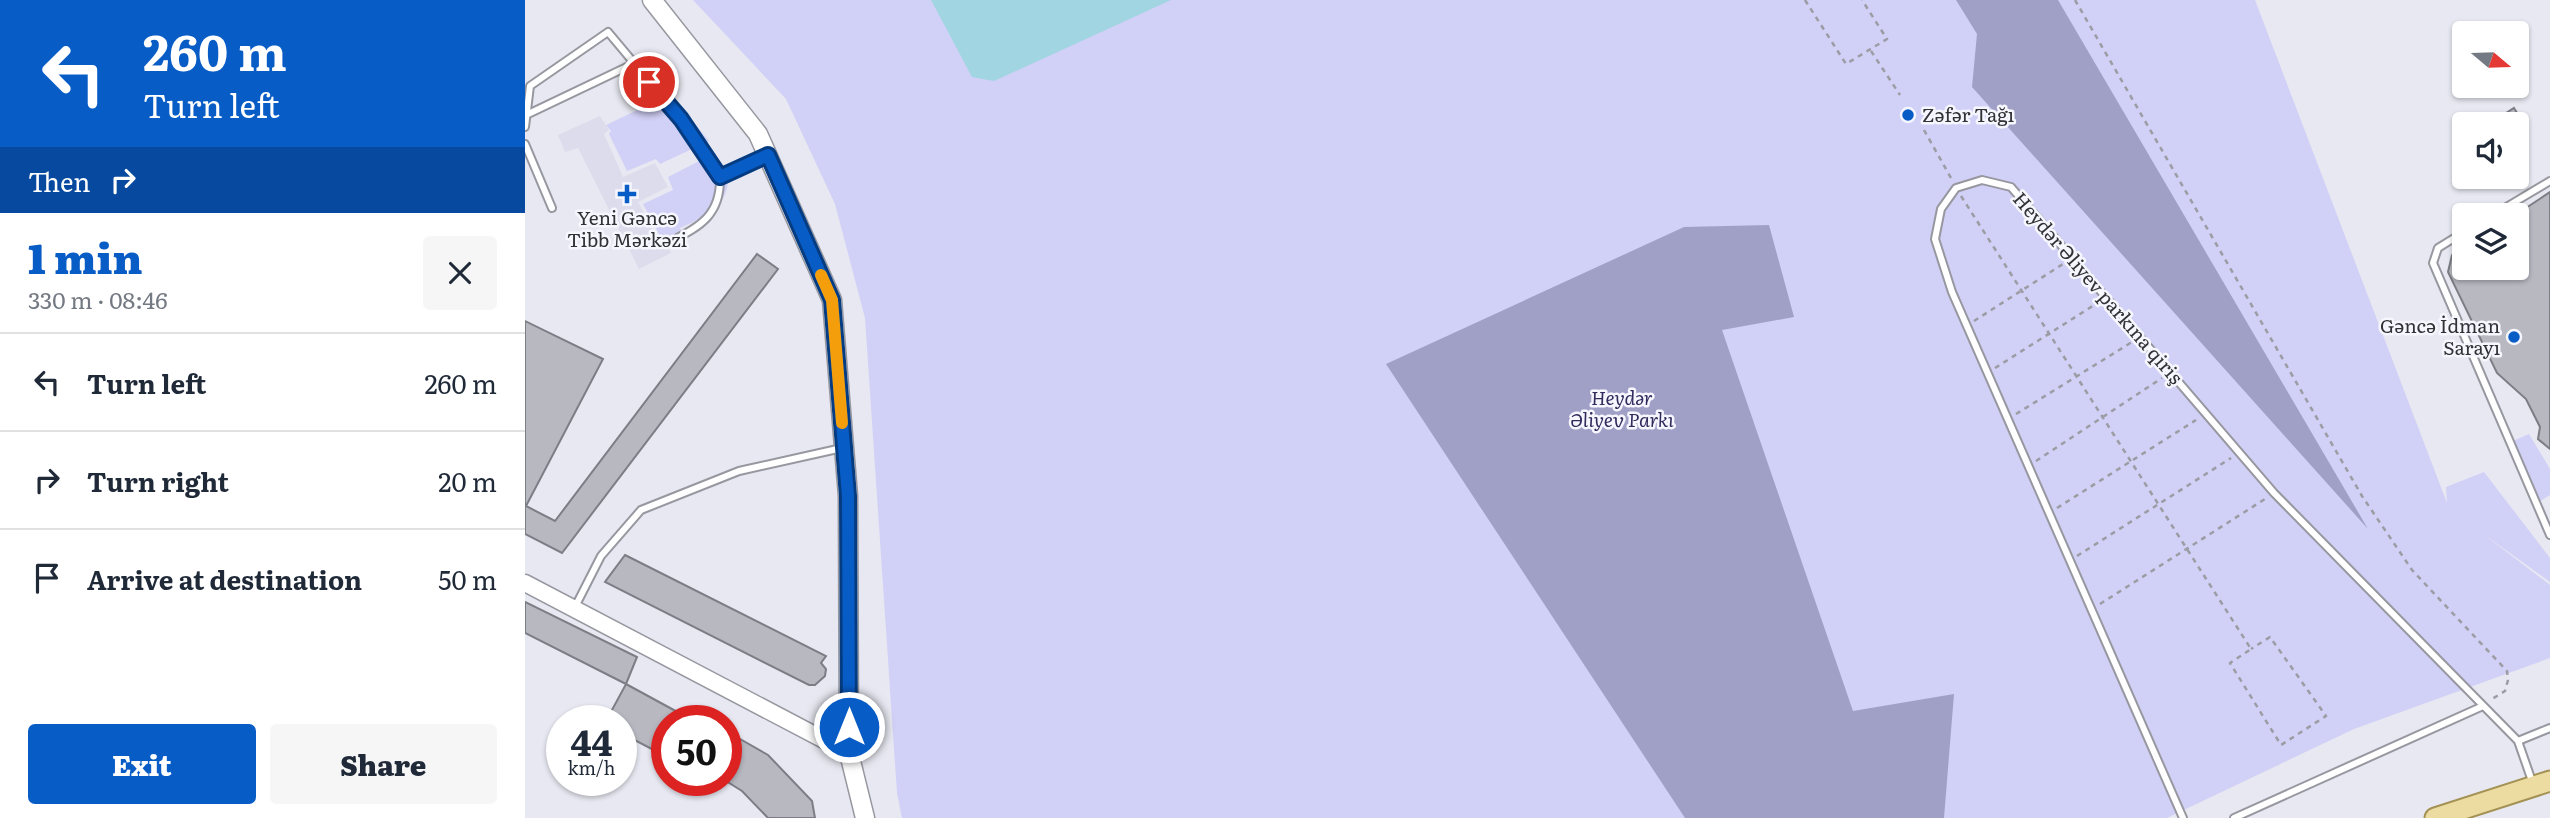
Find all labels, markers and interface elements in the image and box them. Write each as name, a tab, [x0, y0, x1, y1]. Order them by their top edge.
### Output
text: 260 m	[143, 13, 287, 86]
north arrow	[2452, 21, 2529, 98]
map controls	[2452, 21, 2529, 280]
icon: left	[28, 28, 119, 119]
pin	[619, 52, 679, 112]
icon: arrive	[630, 63, 668, 101]
text: Turn left	[143, 80, 280, 128]
place label: Zəfər Tağı	[1922, 100, 2014, 128]
marker: Zəfər Tağı	[1900, 107, 1916, 123]
button: sound	[2452, 112, 2529, 189]
text: Then	[28, 161, 90, 200]
icon: right	[104, 161, 142, 199]
marker: Yeni Gəncə Tibb Mərkəzi	[617, 184, 637, 204]
street label: Heydər Əliyev parkına qiriş	[2007, 185, 2190, 390]
place label: Yeni Gəncə Tibb Mərkəzi	[567, 203, 687, 253]
button: layers	[2452, 203, 2529, 280]
text: 1 min	[28, 225, 143, 287]
button: close	[423, 236, 497, 310]
text: 330 m · 08:46	[28, 282, 168, 316]
place label: Gəncə İdman Sarayı	[2380, 311, 2500, 361]
marker: Gəncə İdman Sarayı	[2506, 329, 2522, 345]
icon: left	[28, 363, 66, 401]
text: Turn left	[87, 363, 206, 402]
text: 260 m	[424, 363, 497, 402]
park label: Heydər Əliyev Parkı	[1570, 383, 1674, 433]
icon: right	[28, 461, 66, 499]
text: Turn right	[87, 461, 229, 500]
text: 20 m	[438, 461, 497, 500]
icon: arrive	[28, 559, 66, 597]
text: Arrive at destination	[87, 559, 362, 598]
text: 50 m	[438, 559, 497, 598]
position arrow	[812, 690, 886, 764]
speed limit sign: 50	[651, 705, 742, 796]
text: 44	[570, 715, 613, 767]
button: Exit	[28, 724, 256, 804]
button: Share	[270, 724, 497, 804]
text: km/h	[568, 754, 615, 781]

